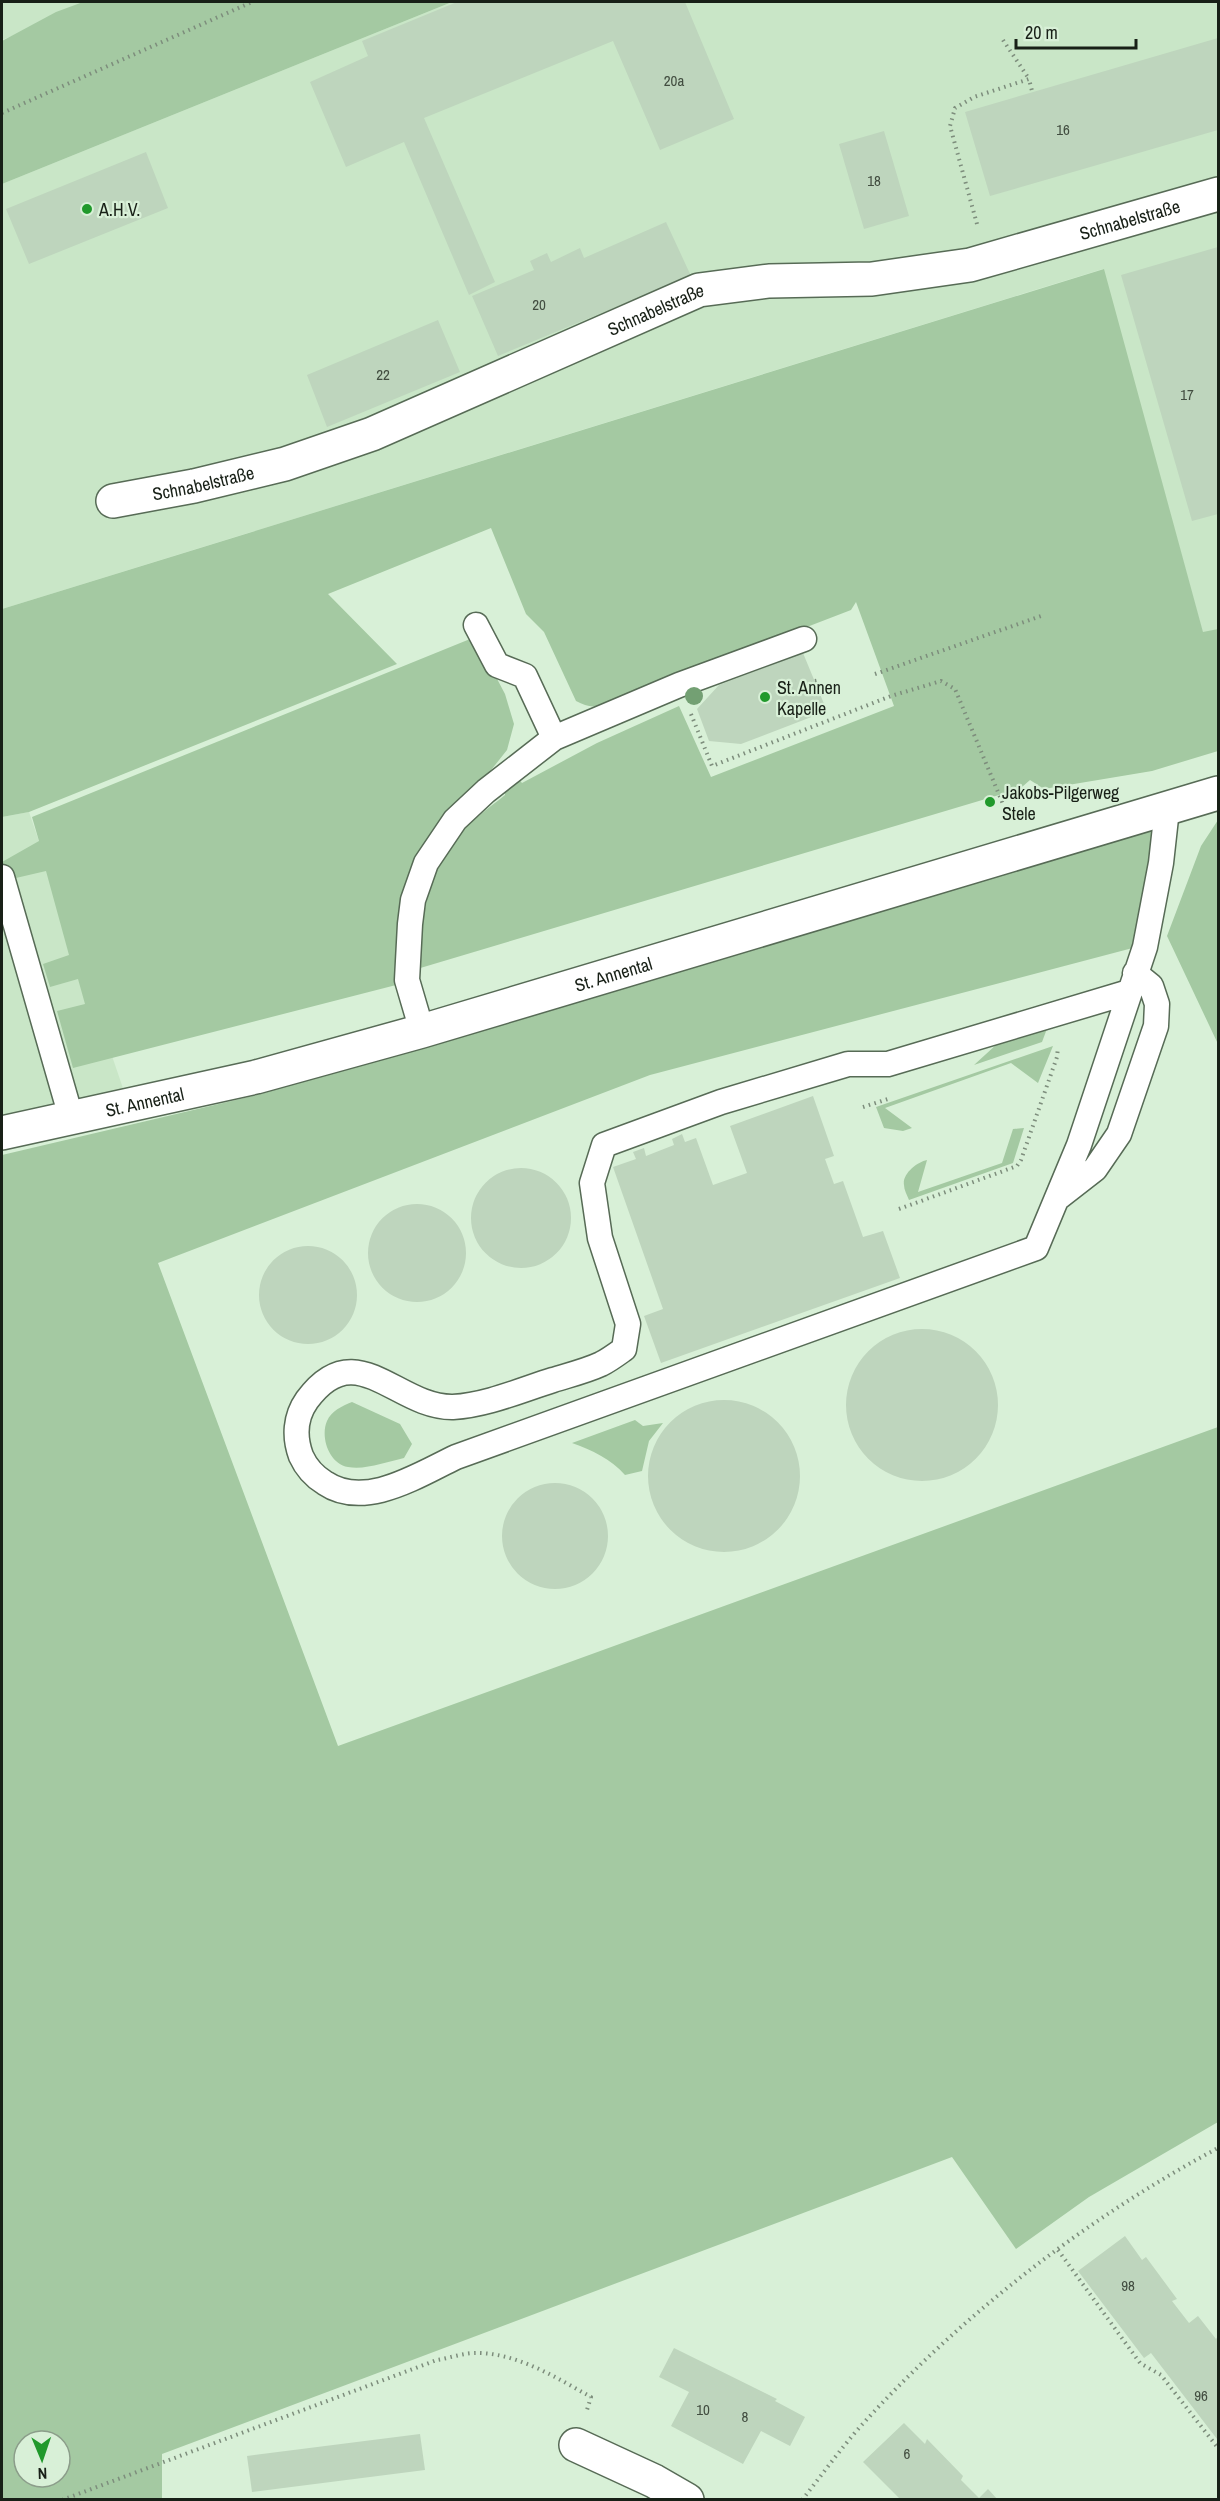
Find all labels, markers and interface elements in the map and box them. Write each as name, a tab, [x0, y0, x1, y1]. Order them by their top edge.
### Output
scale bar	[1016, 12, 1136, 50]
text: 20 m	[1025, 20, 1058, 45]
house number: 20a	[664, 70, 684, 91]
house number: 16	[1056, 119, 1070, 140]
house number: 18	[867, 170, 881, 191]
street label: Schnabelstraße	[1076, 193, 1183, 246]
place label: A.H.V.	[98, 197, 140, 222]
marker: A.H.V.	[80, 202, 94, 216]
street label: Schnabelstraße	[603, 277, 705, 341]
house number: 20	[532, 294, 546, 315]
house number: 22	[376, 364, 390, 385]
house number: 17	[1180, 384, 1194, 405]
street label: Schnabelstraße	[150, 459, 257, 506]
place label: St. Annen Kapelle	[777, 675, 841, 721]
marker: St. Annen Kapelle	[758, 690, 772, 704]
place label: Jakobs-Pilgerweg Stele	[1002, 780, 1120, 826]
marker: Jakobs-Pilgerweg Stele	[983, 795, 997, 809]
street label: St. Annental	[572, 950, 655, 997]
street label: St. Annental	[103, 1081, 186, 1122]
house number: 98	[1121, 2275, 1135, 2296]
house number: 96	[1194, 2385, 1208, 2406]
house number: 10	[696, 2399, 710, 2420]
house number: 8	[742, 2406, 749, 2427]
north arrow	[12, 2429, 72, 2489]
house number: 6	[904, 2443, 911, 2464]
text: N	[37, 2463, 48, 2485]

